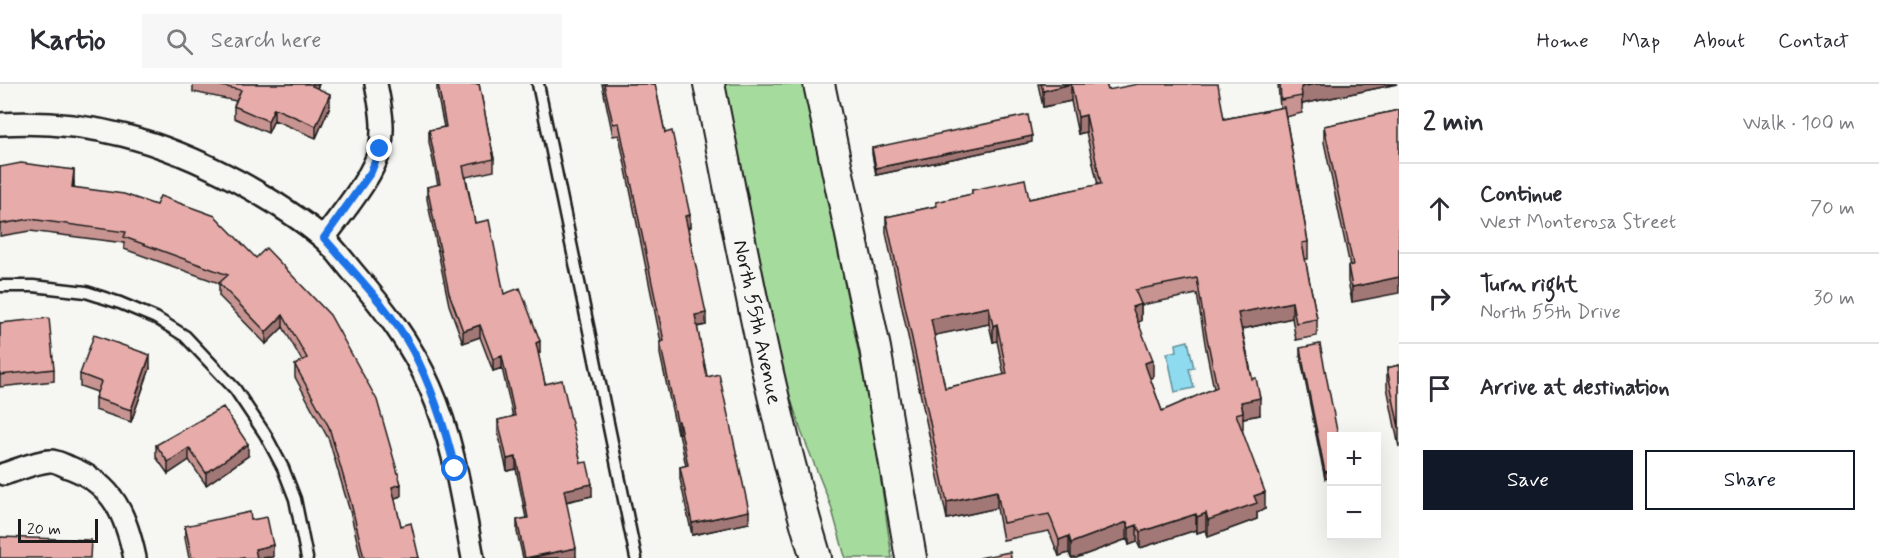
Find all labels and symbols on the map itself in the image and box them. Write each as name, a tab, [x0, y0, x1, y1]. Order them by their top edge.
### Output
route end	[366, 135, 392, 161]
street label: North 55th Avenue	[726, 237, 788, 407]
route start	[441, 455, 467, 481]
scale bar	[18, 516, 98, 544]

